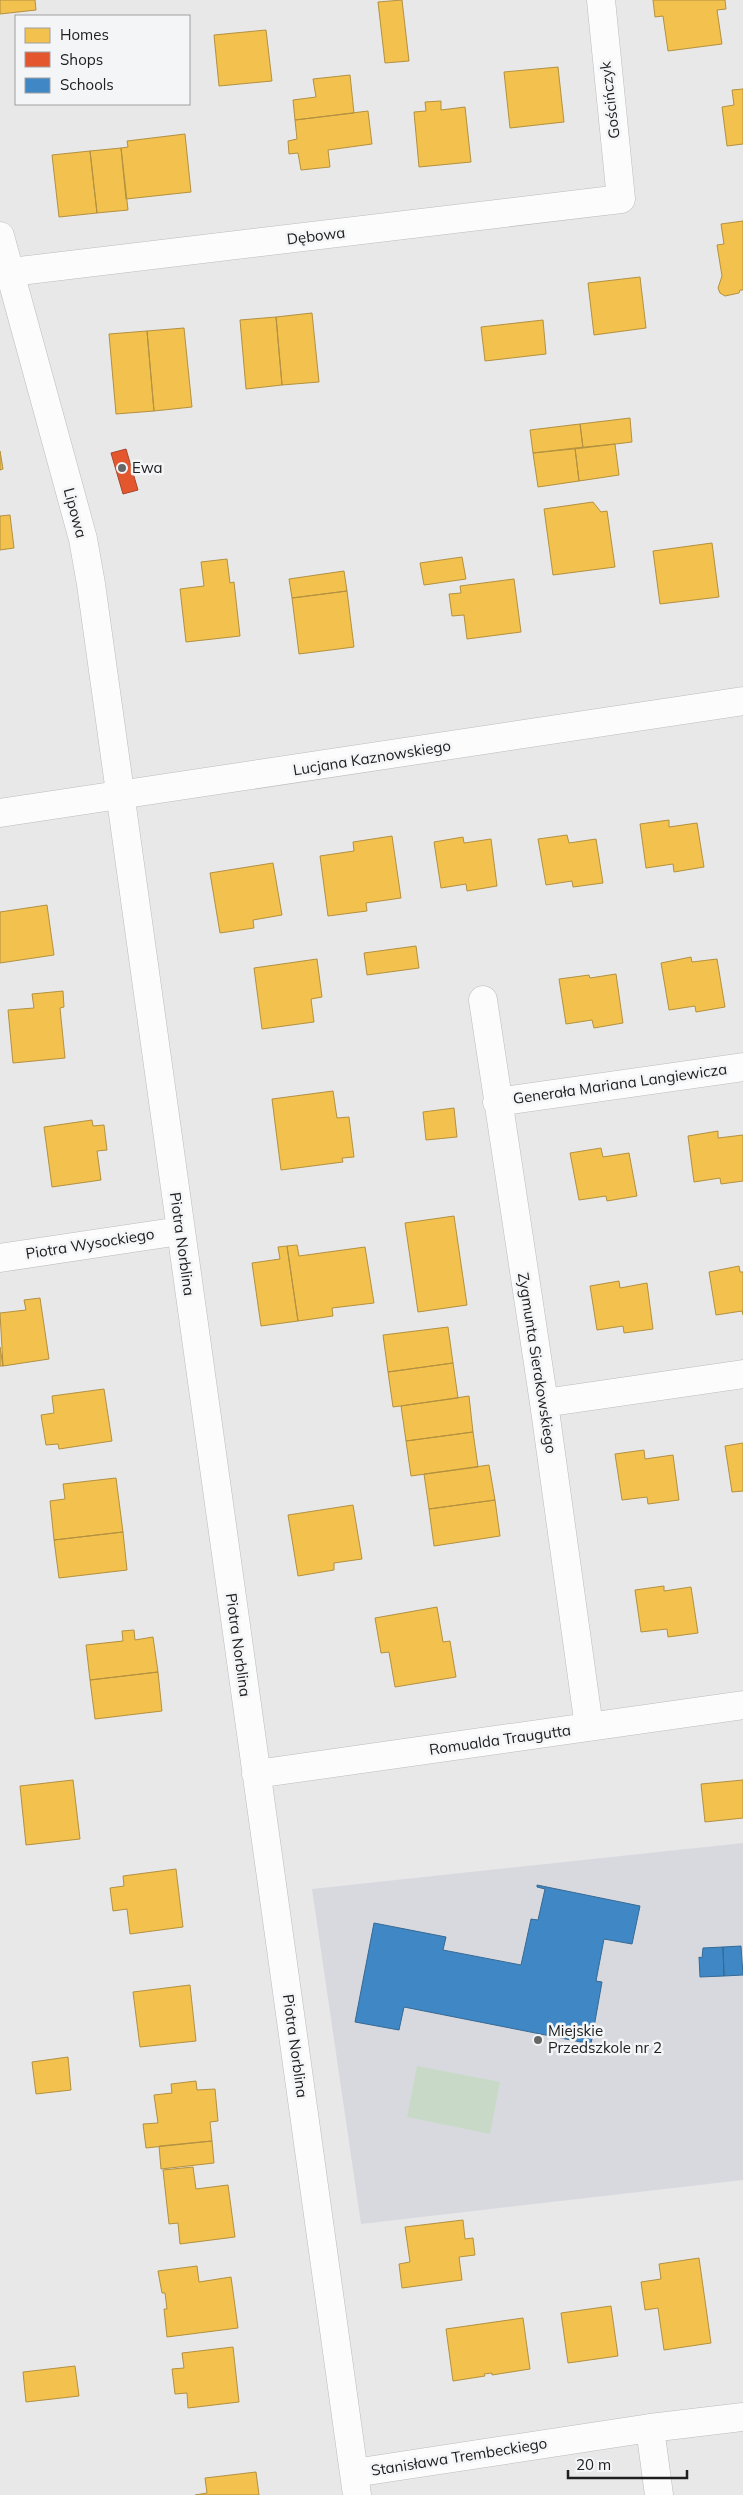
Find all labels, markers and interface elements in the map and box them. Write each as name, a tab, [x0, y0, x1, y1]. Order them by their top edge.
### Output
legend	[15, 15, 190, 105]
text: Homes	[60, 25, 109, 44]
text: Shops	[60, 50, 103, 69]
street label: Gościńczyk	[595, 60, 624, 140]
text: Schools	[60, 75, 114, 94]
street label: Dębowa	[286, 222, 346, 249]
place label: Ewa	[132, 458, 163, 477]
marker: Ewa	[116, 462, 128, 474]
street label: Lipowa	[60, 486, 91, 540]
street label: Lucjana Kaznowskiego	[292, 736, 452, 779]
street label: Generała Mariana Langiewicza	[512, 1059, 728, 1108]
street label: Piotra Norblina	[166, 1191, 199, 1297]
street label: Piotra Wysockiego	[24, 1224, 156, 1263]
street label: Zygmunta Sierakowskiego	[514, 1271, 561, 1455]
street label: Piotra Norblina	[222, 1592, 255, 1698]
street label: Romualda Traugutta	[428, 1720, 572, 1759]
street label: Piotra Norblina	[279, 1993, 312, 2099]
place label: Miejskie Przedszkole nr 2	[548, 2021, 662, 2057]
marker: Miejskie Przedszkole nr 2	[532, 2034, 544, 2046]
street label: Stanisława Trembeckiego	[370, 2433, 548, 2480]
scale bar	[568, 2448, 687, 2480]
text: 20 m	[576, 2455, 611, 2474]

